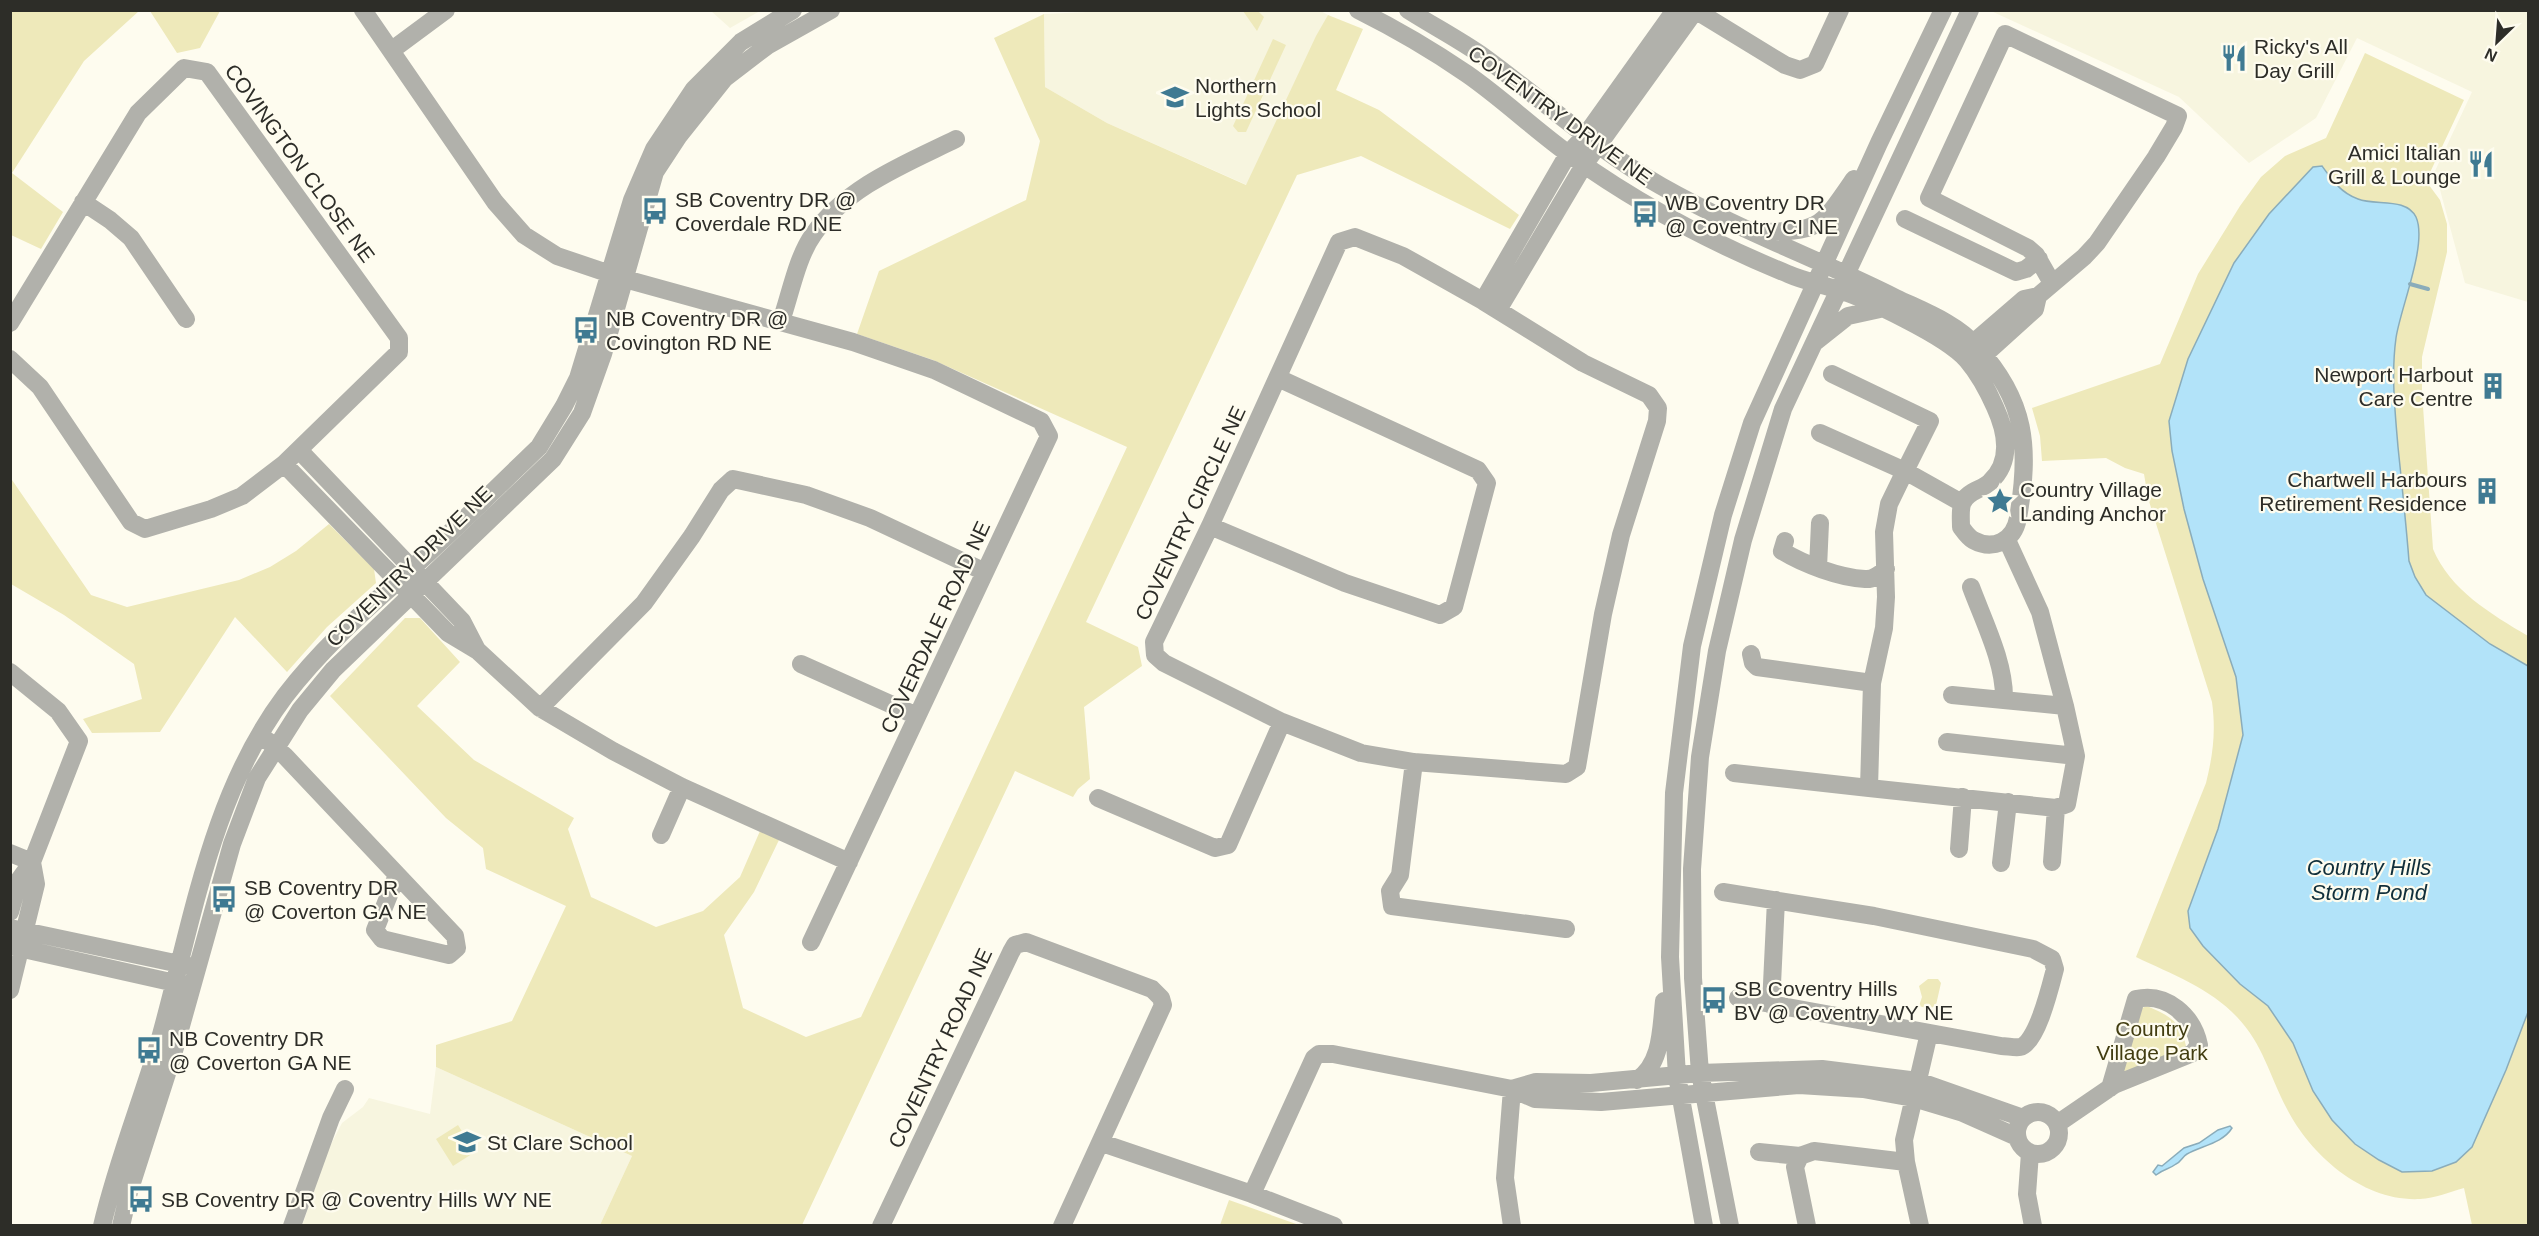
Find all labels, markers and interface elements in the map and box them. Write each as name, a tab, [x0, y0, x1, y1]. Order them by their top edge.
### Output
north arrow	[2467, 12, 2527, 72]
place label: Ricky's All Day Grill	[2254, 35, 2348, 82]
street label: COVENTRY DRIVE NE	[1464, 41, 1656, 189]
restaurant icon: Ricky's All Day Grill	[2219, 43, 2249, 73]
text: N	[2482, 45, 2500, 65]
street label: COVINGTON CLOSE NE	[221, 60, 379, 266]
place label: Northern Lights School	[1195, 74, 1321, 121]
school or university icon: Northern Lights School	[1160, 82, 1190, 112]
place label: Amici Italian Grill & Lounge	[2328, 141, 2461, 188]
restaurant icon: Amici Italian Grill & Lounge	[2466, 149, 2496, 179]
place label: SB Coventry DR @ Coverdale RD NE	[675, 188, 856, 235]
place label: WB Coventry DR @ Coventry CI NE	[1665, 191, 1838, 238]
bus stop icon: SB Coventry DR @ Coverdale RD NE	[640, 196, 670, 226]
bus stop icon: WB Coventry DR @ Coventry CI NE	[1630, 199, 1660, 229]
place label: NB Coventry DR @ Covington RD NE	[606, 307, 788, 354]
bus stop icon: NB Coventry DR @ Covington RD NE	[571, 315, 601, 345]
place label: Newport Harbout Care Centre	[2314, 363, 2473, 410]
building icon: Newport Harbout Care Centre	[2478, 371, 2508, 401]
street label: COVENTRY CIRCLE NE	[1130, 402, 1250, 624]
place label: Chartwell Harbours Retirement Residence	[2259, 468, 2467, 515]
building icon: Chartwell Harbours Retirement Residence	[2472, 476, 2502, 506]
place label: Country Village Landing Anchor	[2020, 478, 2166, 525]
street label: COVENTRY DRIVE NE	[322, 481, 496, 651]
place icon: Country Village Landing Anchor	[1985, 486, 2015, 516]
street label: COVERDALE ROAD NE	[876, 517, 994, 737]
water label: Country Hills Storm Pond	[2307, 855, 2431, 905]
place label: SB Coventry DR @ Coverton GA NE	[244, 876, 426, 923]
bus stop icon: SB Coventry DR @ Coverton GA NE	[209, 884, 239, 914]
street label: COVENTRY ROAD NE	[884, 945, 996, 1151]
place label: SB Coventry Hills BV @ Coventry WY NE	[1734, 977, 1953, 1024]
bus stop icon: SB Coventry Hills BV @ Coventry WY NE	[1699, 985, 1729, 1015]
park label: Country Village Park	[2096, 1017, 2208, 1064]
place label: NB Coventry DR @ Coverton GA NE	[169, 1027, 351, 1074]
bus stop icon: NB Coventry DR @ Coverton GA NE	[134, 1035, 164, 1065]
school or university icon: St Clare School	[452, 1127, 482, 1157]
place label: St Clare School	[487, 1131, 633, 1154]
bus stop icon: SB Coventry DR @ Coventry Hills WY NE	[126, 1184, 156, 1214]
place label: SB Coventry DR @ Coventry Hills WY NE	[161, 1188, 552, 1211]

